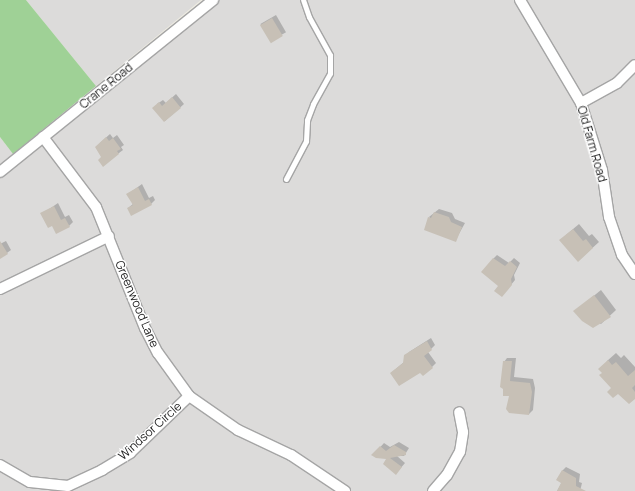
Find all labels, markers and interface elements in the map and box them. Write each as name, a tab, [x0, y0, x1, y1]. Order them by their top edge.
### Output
street label: Crane Road	[76, 60, 136, 112]
street label: Old Farm Road	[574, 104, 610, 184]
street label: Greenwood Lane	[112, 258, 162, 350]
street label: Windsor Circle	[115, 399, 185, 463]

